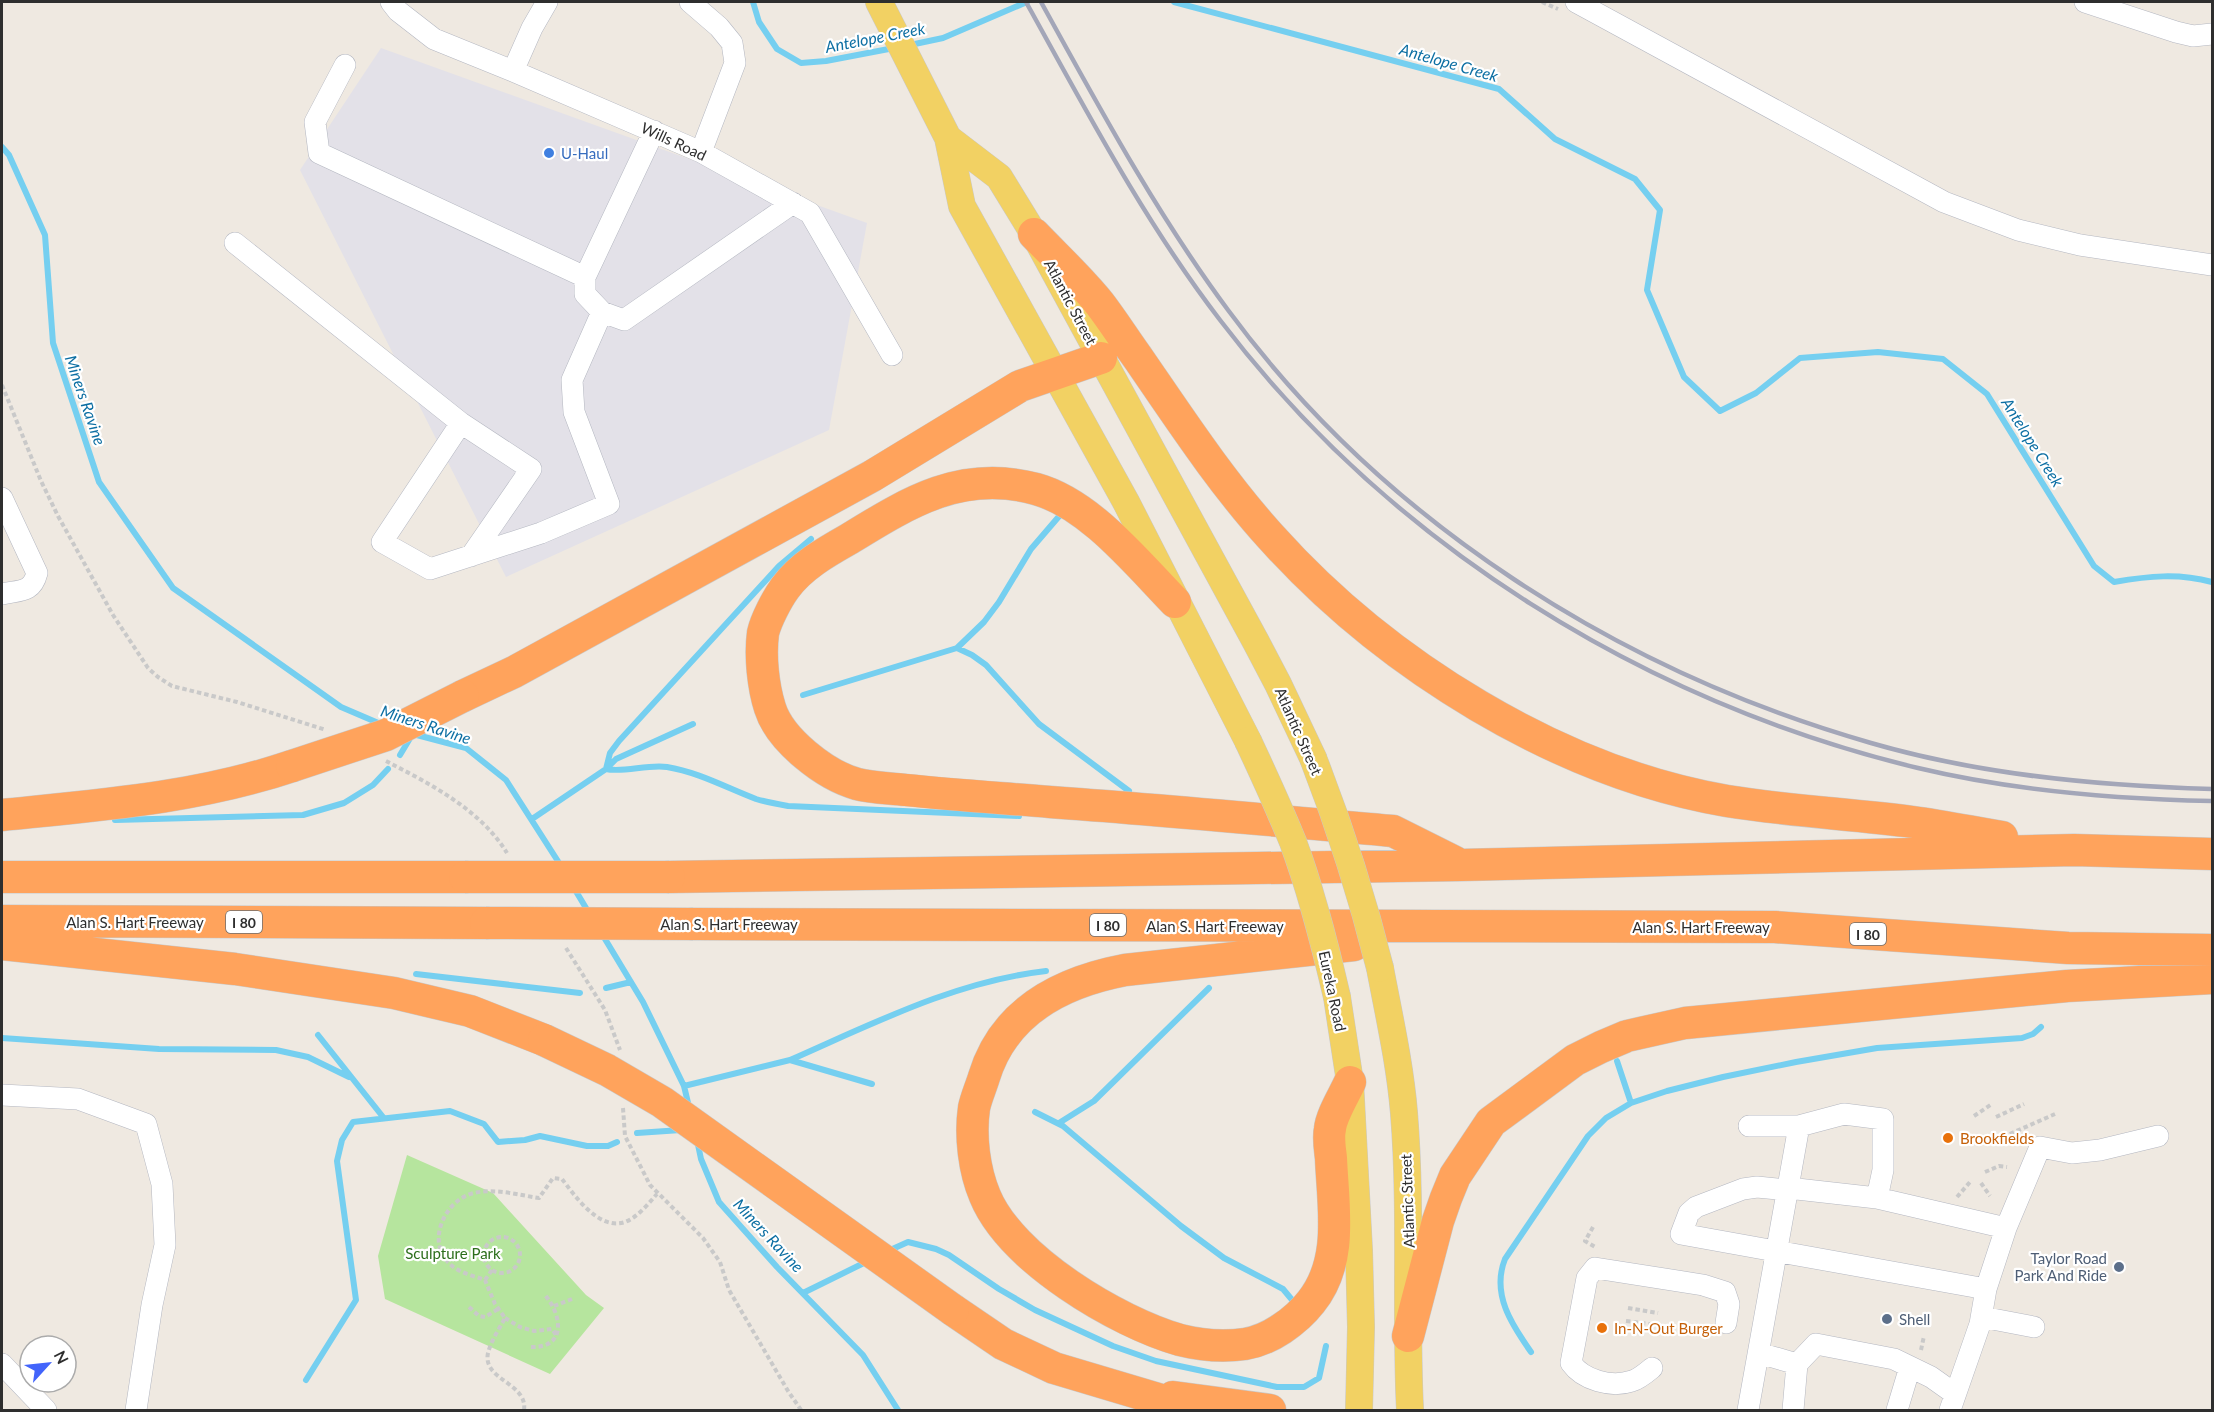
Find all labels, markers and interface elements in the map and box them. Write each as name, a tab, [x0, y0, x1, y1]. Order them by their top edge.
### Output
water label: Antelope Creek	[822, 18, 927, 56]
water label: Antelope Creek	[1397, 39, 1501, 85]
street label: Wills Road	[639, 118, 709, 164]
place label: U-Haul	[561, 144, 608, 162]
marker: U-Haul	[542, 146, 556, 160]
street label: Atlantic Street	[1041, 256, 1101, 348]
water label: Miners Ravine	[62, 353, 110, 448]
water label: Antelope Creek	[1998, 393, 2068, 490]
street label: Atlantic Street	[1272, 684, 1327, 778]
water label: Miners Ravine	[379, 700, 474, 748]
road number: I 80	[226, 911, 262, 933]
street label: Alan S. Hart Freeway	[66, 913, 204, 931]
road number: I 80	[1090, 914, 1126, 936]
street label: Alan S. Hart Freeway	[660, 915, 798, 933]
street label: Alan S. Hart Freeway	[1146, 917, 1284, 935]
street label: Alan S. Hart Freeway	[1632, 918, 1770, 936]
road number: I 80	[1850, 923, 1886, 945]
street label: Eureka Road	[1316, 949, 1350, 1033]
place label: Brookfields	[1960, 1129, 2034, 1147]
marker: Brookfields	[1941, 1131, 1955, 1145]
street label: Atlantic Street	[1396, 1153, 1418, 1248]
water label: Miners Ravine	[730, 1194, 808, 1276]
park label: Sculpture Park	[405, 1244, 501, 1262]
place label: Taylor Road Park And Ride	[2014, 1249, 2107, 1284]
marker: Taylor Road Park And Ride	[2112, 1260, 2126, 1274]
place label: Shell	[1899, 1310, 1930, 1328]
marker: Shell	[1880, 1312, 1894, 1326]
place label: In-N-Out Burger	[1614, 1319, 1723, 1337]
marker: In-N-Out Burger	[1595, 1321, 1609, 1335]
north arrow	[18, 1334, 78, 1394]
text: N	[51, 1347, 73, 1367]

